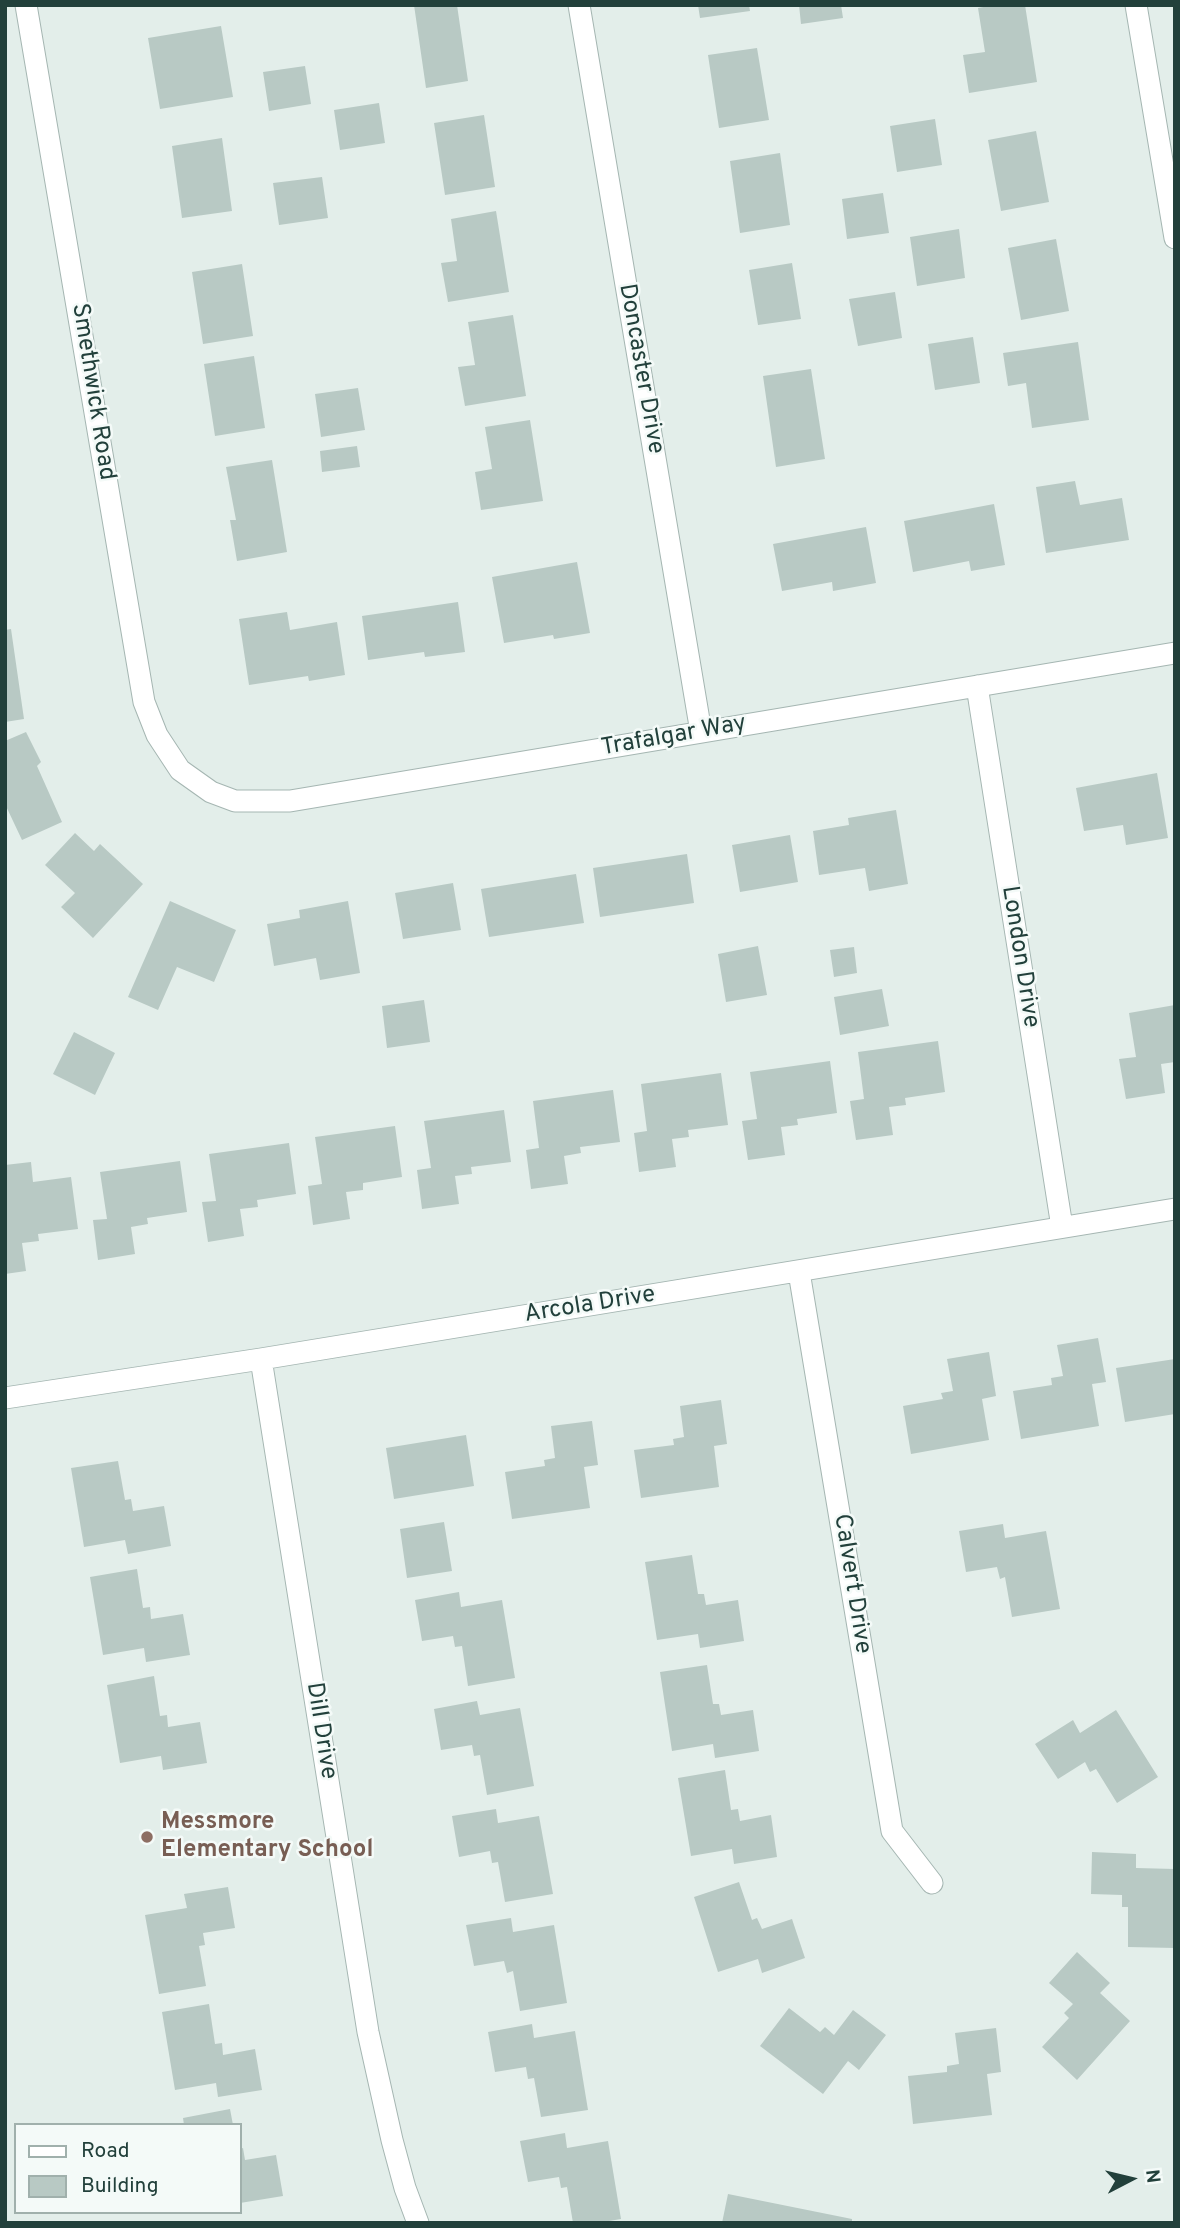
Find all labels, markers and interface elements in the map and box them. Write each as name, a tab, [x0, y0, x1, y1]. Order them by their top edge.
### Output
street label: Doncaster Drive	[611, 282, 669, 456]
street label: Smethwick Road	[64, 301, 120, 483]
street label: Trafalgar Way	[599, 710, 749, 764]
street label: London Drive	[994, 884, 1044, 1030]
street label: Arcola Drive	[523, 1281, 657, 1331]
street label: Calvert Drive	[826, 1512, 876, 1656]
street label: Dill Drive	[298, 1681, 342, 1781]
place label: Messmore Elementary School	[161, 1809, 373, 1865]
marker: Messmore Elementary School	[139, 1829, 155, 1845]
legend	[14, 2123, 242, 2214]
text: Road	[81, 2138, 130, 2165]
north arrow	[1096, 2144, 1166, 2214]
text: N	[1139, 2168, 1165, 2185]
text: Building	[81, 2173, 159, 2200]

